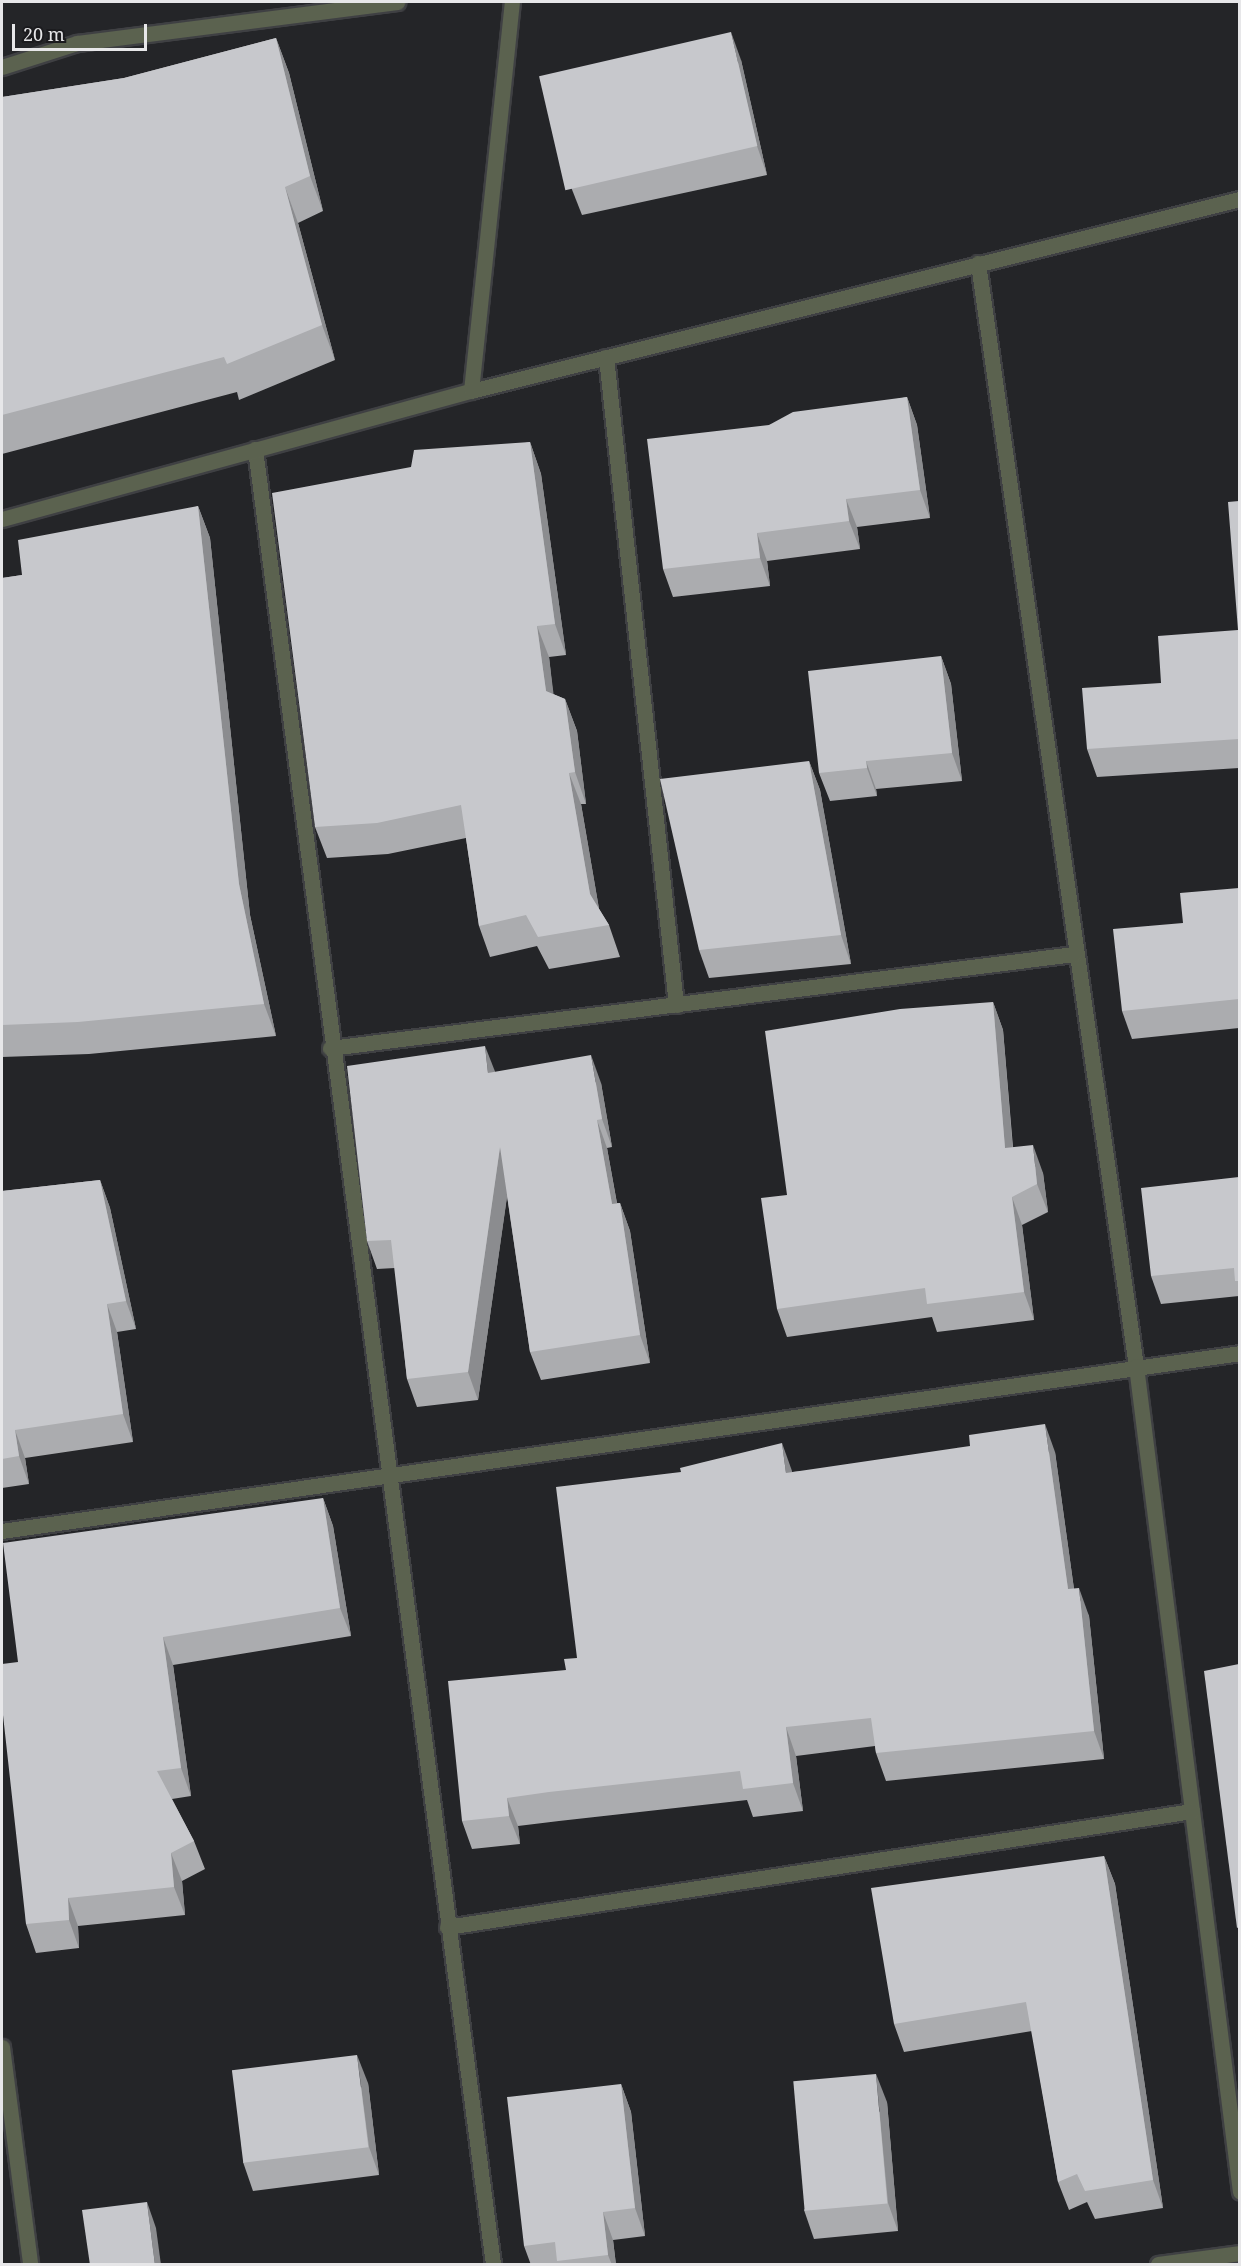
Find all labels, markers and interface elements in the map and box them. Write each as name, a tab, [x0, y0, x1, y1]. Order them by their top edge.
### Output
scale bar	[15, 12, 150, 50]
text: 20 m	[23, 22, 65, 46]

